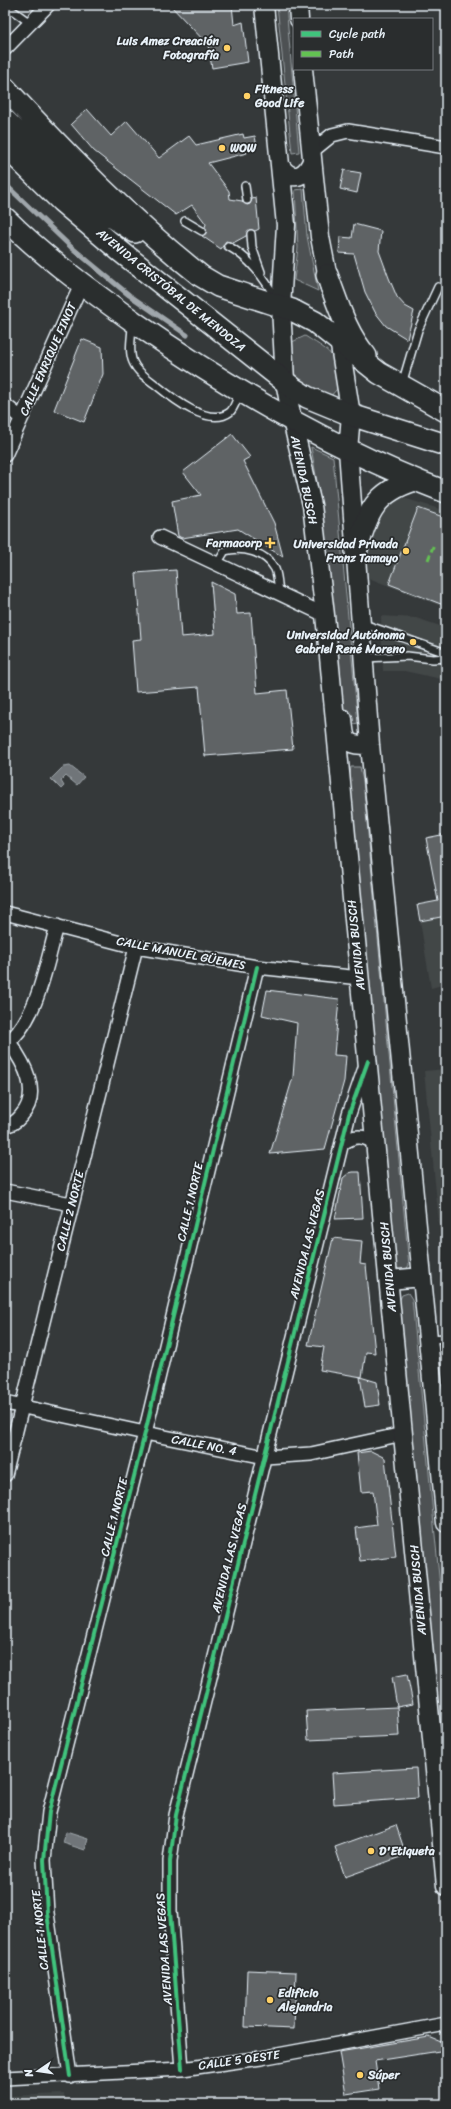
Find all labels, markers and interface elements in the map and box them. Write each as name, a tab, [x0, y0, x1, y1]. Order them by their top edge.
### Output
legend	[293, 18, 433, 70]
text: Cycle path	[329, 23, 385, 45]
place label: Luis Amez Creación Fotografía	[117, 30, 219, 66]
marker: Luis Amez Creación Fotografía	[222, 43, 232, 53]
text: Path	[329, 43, 354, 65]
place label: Fitness Good Life	[254, 78, 305, 114]
marker: Fitness Good Life	[242, 91, 252, 101]
place label: WOW	[230, 137, 257, 159]
marker: WOW	[217, 143, 227, 153]
street label: AVENIDA CRISTÓBAL DE MENDOZA	[90, 222, 251, 358]
street label: CALLE ENRIQUE FINOT	[13, 298, 83, 419]
street label: AVENIDA BUSCH	[284, 432, 324, 527]
place label: Farmacorp	[205, 532, 263, 554]
place label: Universidad Privada Franz Tamayo	[294, 533, 399, 569]
marker: Farmacorp	[265, 538, 275, 548]
marker: Universidad Privada Franz Tamayo	[401, 546, 411, 556]
place label: Universidad Autónoma Gabriel René Moreno	[287, 624, 406, 660]
marker: Universidad Autónoma Gabriel René Moreno	[408, 637, 418, 647]
street label: AVENIDA BUSCH	[340, 898, 372, 992]
street label: CALLE MANUEL GÜEMES	[115, 930, 248, 976]
street label: CALLE 1 NORTE	[170, 1159, 210, 1244]
street label: CALLE 2 NORTE	[49, 1167, 91, 1254]
street label: AVENIDA LAS VEGAS	[282, 1186, 331, 1302]
street label: AVENIDA BUSCH	[373, 1220, 403, 1314]
street label: CALLE NO. 4	[170, 1428, 239, 1462]
street label: CALLE 1 NORTE	[94, 1474, 135, 1559]
street label: AVENIDA LAS VEGAS	[204, 1500, 253, 1616]
street label: AVENIDA BUSCH	[403, 1543, 433, 1637]
place label: D'Etiqueta	[379, 1840, 435, 1862]
marker: D'Etiqueta	[366, 1846, 376, 1856]
street label: CALLE 1 NORTE	[25, 1888, 55, 1971]
street label: AVENIDA LAS VEGAS	[149, 1892, 179, 2007]
place label: Edificio Alejandria	[277, 1982, 332, 2018]
marker: Edificio Alejandria	[265, 1995, 275, 2005]
street label: CALLE 5 OESTE	[197, 2043, 282, 2077]
north arrow	[18, 2051, 58, 2091]
place label: Súper	[367, 2064, 400, 2086]
text: N	[19, 2067, 39, 2080]
marker: Súper	[355, 2070, 365, 2080]

